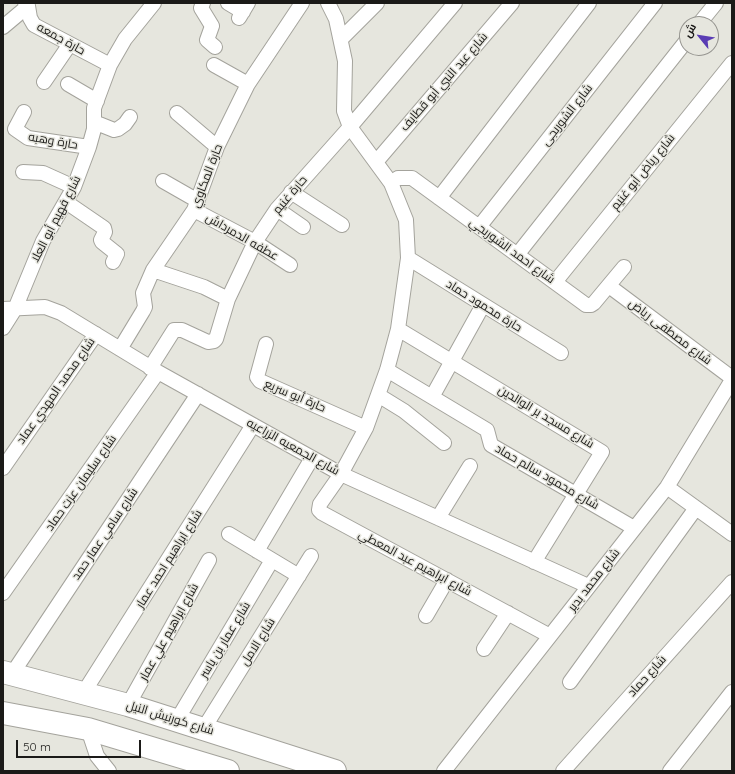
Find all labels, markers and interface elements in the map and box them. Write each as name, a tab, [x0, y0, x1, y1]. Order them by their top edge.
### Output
north arrow	[679, 16, 719, 56]
street label: حارة جمعه	[34, 20, 88, 58]
text: ش	[680, 21, 699, 40]
street label: شارع عبد النبي أبو قطايف	[397, 30, 491, 134]
street label: شارع الشوربجى	[538, 81, 596, 149]
street label: حارة وهبه	[27, 130, 79, 152]
street label: شارع رياض أبو غنيم	[608, 131, 678, 213]
street label: حارة المكاوي	[188, 142, 226, 210]
street label: شارع فهيم أبو العلا	[28, 173, 84, 265]
street label: حارة غنيم	[270, 173, 310, 217]
street label: عطفه الدمرداش	[203, 210, 281, 264]
street label: شارع احمد الشوربجي	[466, 215, 558, 287]
street label: حارة محمود حماد	[443, 277, 525, 335]
street label: شارع مصطفى رياض	[626, 296, 714, 368]
street label: شارع محمد المهدي عماد	[14, 335, 98, 447]
street label: حارة أبو سريع	[262, 377, 328, 415]
street label: شارع مسجد بر الوالدين	[495, 383, 597, 451]
street label: شارع الجمعيه الزراعيه	[244, 416, 342, 478]
street label: شارع سليمان عزت حماد	[42, 432, 120, 534]
street label: شارع محمود سالم حماد	[492, 441, 602, 513]
street label: شارع سامي عمار حمد	[69, 485, 141, 583]
street label: شارع ابراهيم احمد عمار	[133, 507, 205, 611]
street label: شارع ابراهيم عبد المعطي	[356, 527, 474, 599]
street label: شارع محمد بدير	[565, 546, 623, 614]
street label: شارع ابراهيم علي عمار	[136, 581, 202, 683]
street label: شارع عمار بن ياسر	[197, 599, 253, 681]
street label: شارع الامل	[238, 615, 278, 669]
street label: شارع حماد	[625, 652, 669, 700]
street label: شارع كورنيش النيل	[124, 698, 216, 738]
scale bar	[18, 732, 143, 758]
text: 50 m	[23, 739, 51, 754]

